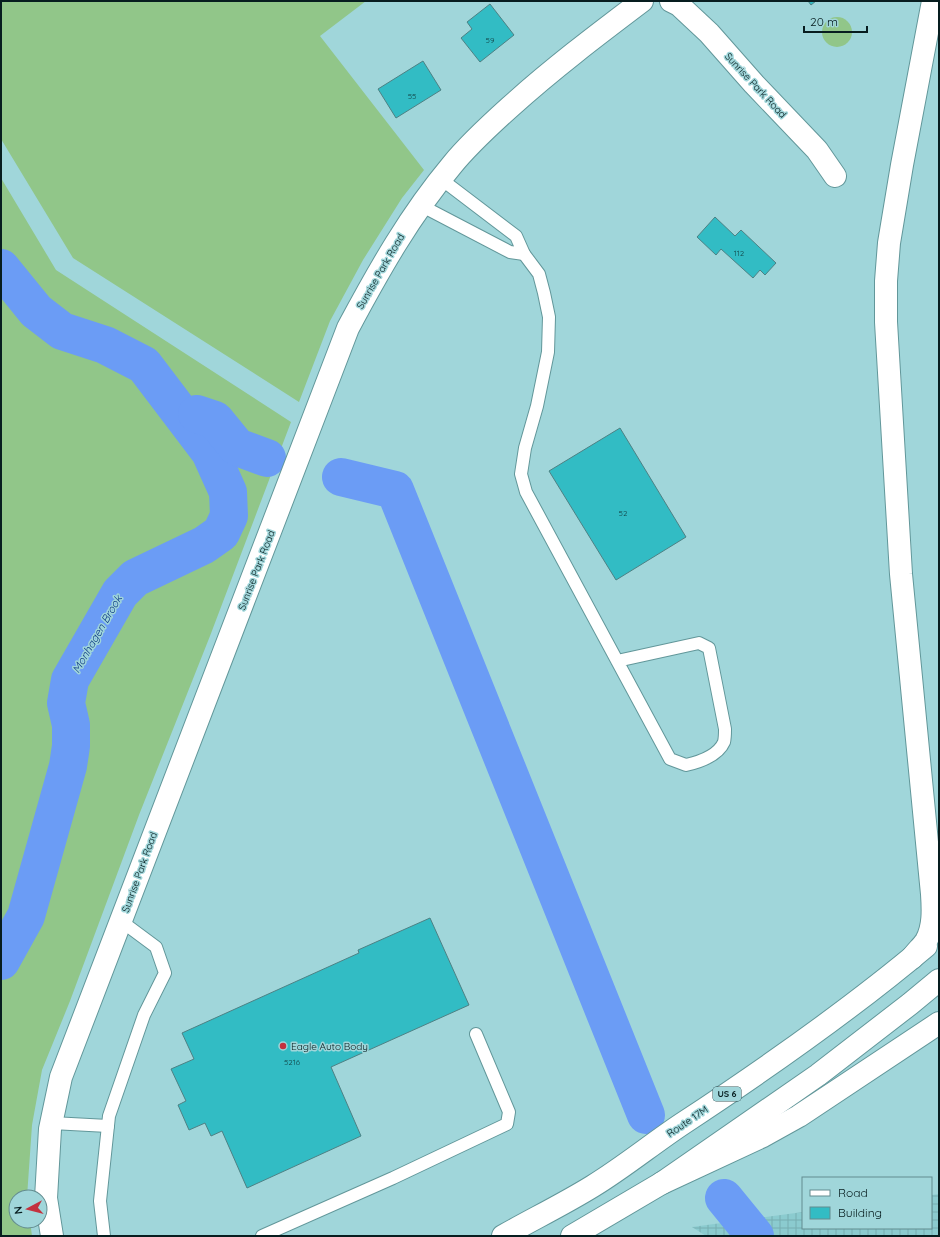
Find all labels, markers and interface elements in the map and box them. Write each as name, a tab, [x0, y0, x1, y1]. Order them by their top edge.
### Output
scale bar	[804, 8, 867, 34]
text: 20 m	[810, 14, 838, 29]
house number: 59	[486, 35, 495, 45]
street label: Sunrise Park Road	[722, 50, 789, 121]
house number: 55	[408, 91, 416, 101]
street label: Sunrise Park Road	[354, 231, 407, 311]
house number: 112	[734, 248, 745, 258]
house number: 52	[619, 508, 628, 518]
street label: Sunrise Park Road	[235, 528, 278, 612]
water label: Monhagen Brook	[69, 592, 126, 675]
street label: Sunrise Park Road	[119, 830, 160, 914]
place label: Eagle Auto Body	[291, 1040, 368, 1053]
marker: Eagle Auto Body	[278, 1041, 288, 1051]
house number: 5216	[284, 1057, 301, 1067]
road number: US 6	[713, 1087, 741, 1101]
street label: Route 17M	[664, 1103, 710, 1140]
legend	[802, 1177, 932, 1229]
text: Road	[838, 1185, 868, 1200]
north arrow	[8, 1189, 48, 1229]
text: N	[11, 1205, 26, 1215]
text: Building	[838, 1205, 882, 1220]

